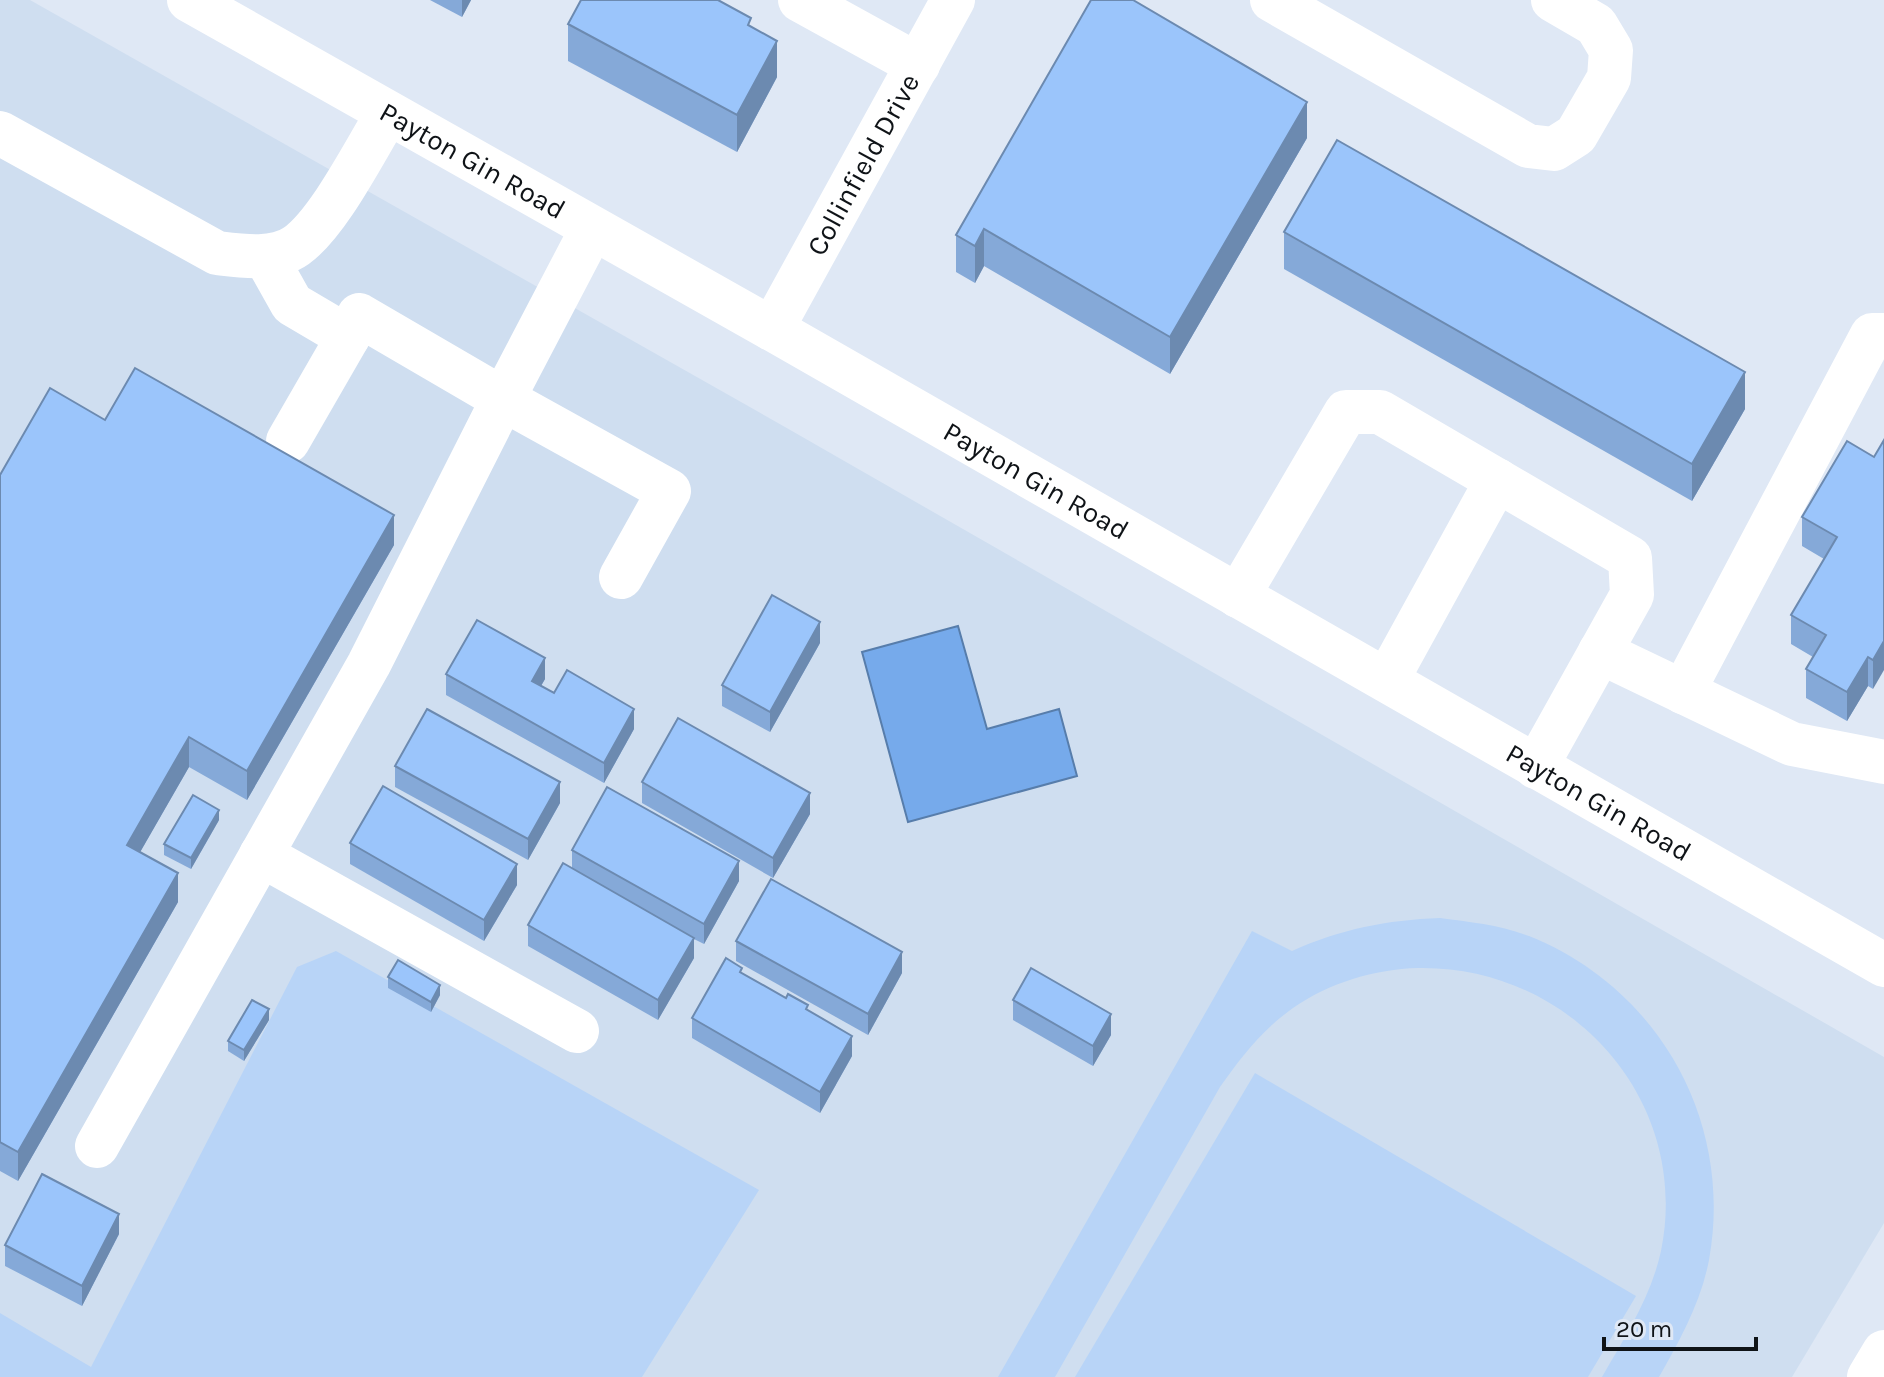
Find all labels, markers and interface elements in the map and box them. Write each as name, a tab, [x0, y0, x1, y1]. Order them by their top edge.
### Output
street label: Collinfield Drive	[800, 68, 926, 261]
street label: Payton Gin Road	[374, 95, 571, 226]
street label: Payton Gin Road	[938, 415, 1135, 547]
street label: Payton Gin Road	[1500, 736, 1697, 868]
scale bar	[1604, 1301, 1756, 1351]
text: 20 m	[1616, 1315, 1672, 1343]

